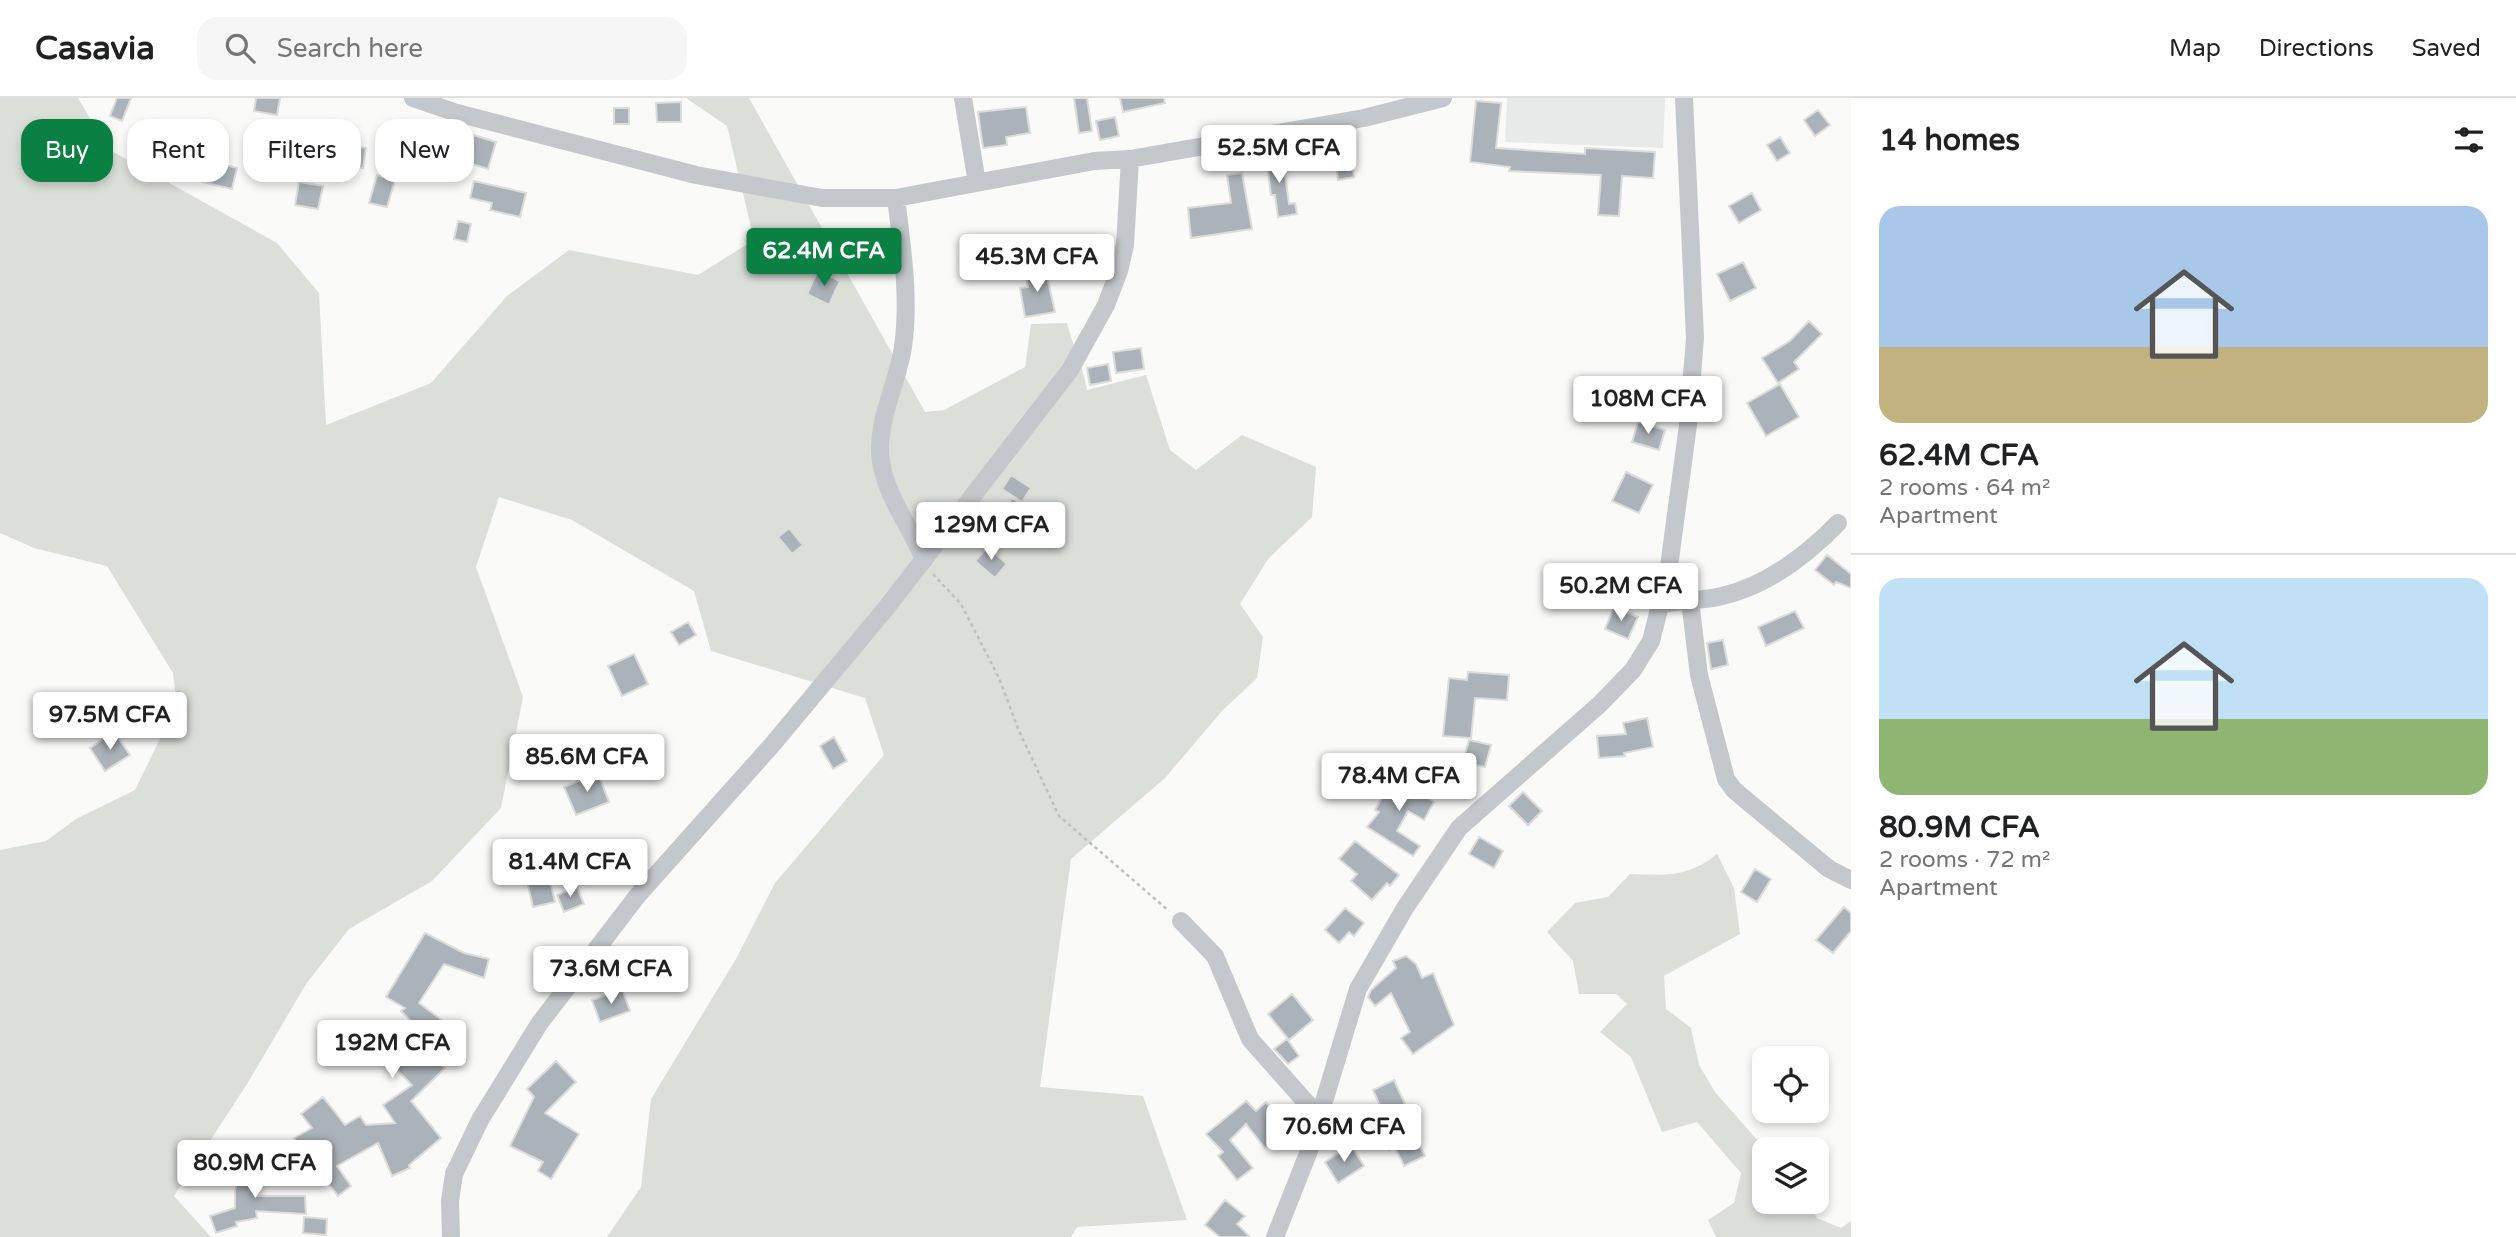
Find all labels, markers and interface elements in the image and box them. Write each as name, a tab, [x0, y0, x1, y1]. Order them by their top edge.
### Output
search box	[197, 17, 687, 80]
text: Casavia	[35, 29, 155, 68]
icon: search	[221, 29, 259, 67]
text: Search here	[277, 33, 423, 64]
text: Map	[2169, 34, 2221, 63]
text: Directions	[2259, 34, 2374, 63]
text: Saved	[2412, 34, 2481, 63]
chip: Buy	[21, 119, 113, 182]
chip: Rent	[127, 119, 229, 182]
chip: Filters	[243, 119, 361, 182]
chip: New	[375, 119, 474, 182]
icon: filters	[2450, 121, 2488, 159]
text: 14 homes	[1879, 122, 2020, 159]
pin: 52.5M CFA	[1199, 126, 1359, 185]
text: 52.5M CFA	[1217, 134, 1341, 162]
pin: 62.4M CFA	[744, 228, 904, 288]
pin: 45.3M CFA	[957, 234, 1117, 294]
text: 62.4M CFA	[763, 237, 885, 265]
text: 45.3M CFA	[975, 243, 1099, 271]
icon: home	[2121, 251, 2247, 377]
pin: 108M CFA	[1576, 376, 1720, 436]
text: 108M CFA	[1589, 385, 1707, 413]
text: 62.4M CFA	[1879, 437, 2039, 474]
text: 2 rooms · 64 m²	[1879, 474, 2050, 502]
text: Apartment	[1879, 502, 1998, 530]
pin: 129M CFA	[919, 503, 1063, 562]
text: 129M CFA	[932, 511, 1050, 539]
pin: 50.2M CFA	[1541, 564, 1701, 623]
text: 50.2M CFA	[1559, 572, 1683, 600]
icon: home	[2121, 623, 2247, 749]
pin: 97.5M CFA	[30, 692, 190, 752]
text: 97.5M CFA	[49, 701, 171, 729]
pin: 85.6M CFA	[507, 734, 667, 794]
text: 85.6M CFA	[525, 743, 649, 771]
pin: 78.4M CFA	[1319, 754, 1479, 813]
text: 78.4M CFA	[1338, 762, 1460, 790]
text: 80.9M CFA	[1879, 809, 2040, 846]
pin: 81.4M CFA	[490, 840, 650, 899]
text: 2 rooms · 72 m²	[1879, 846, 2050, 874]
text: 81.4M CFA	[509, 848, 631, 876]
text: Apartment	[1879, 874, 1998, 902]
pin: 73.6M CFA	[531, 946, 691, 1006]
text: 73.6M CFA	[549, 955, 673, 983]
pin: 192M CFA	[320, 1020, 464, 1080]
text: 192M CFA	[333, 1029, 451, 1057]
map controls	[1752, 1046, 1829, 1214]
button: locate	[1752, 1046, 1829, 1123]
pin: 70.6M CFA	[1264, 1104, 1424, 1164]
text: 70.6M CFA	[1282, 1113, 1406, 1141]
button: layers	[1752, 1137, 1829, 1214]
pin: 80.9M CFA	[175, 1140, 335, 1200]
text: 80.9M CFA	[193, 1149, 317, 1177]

